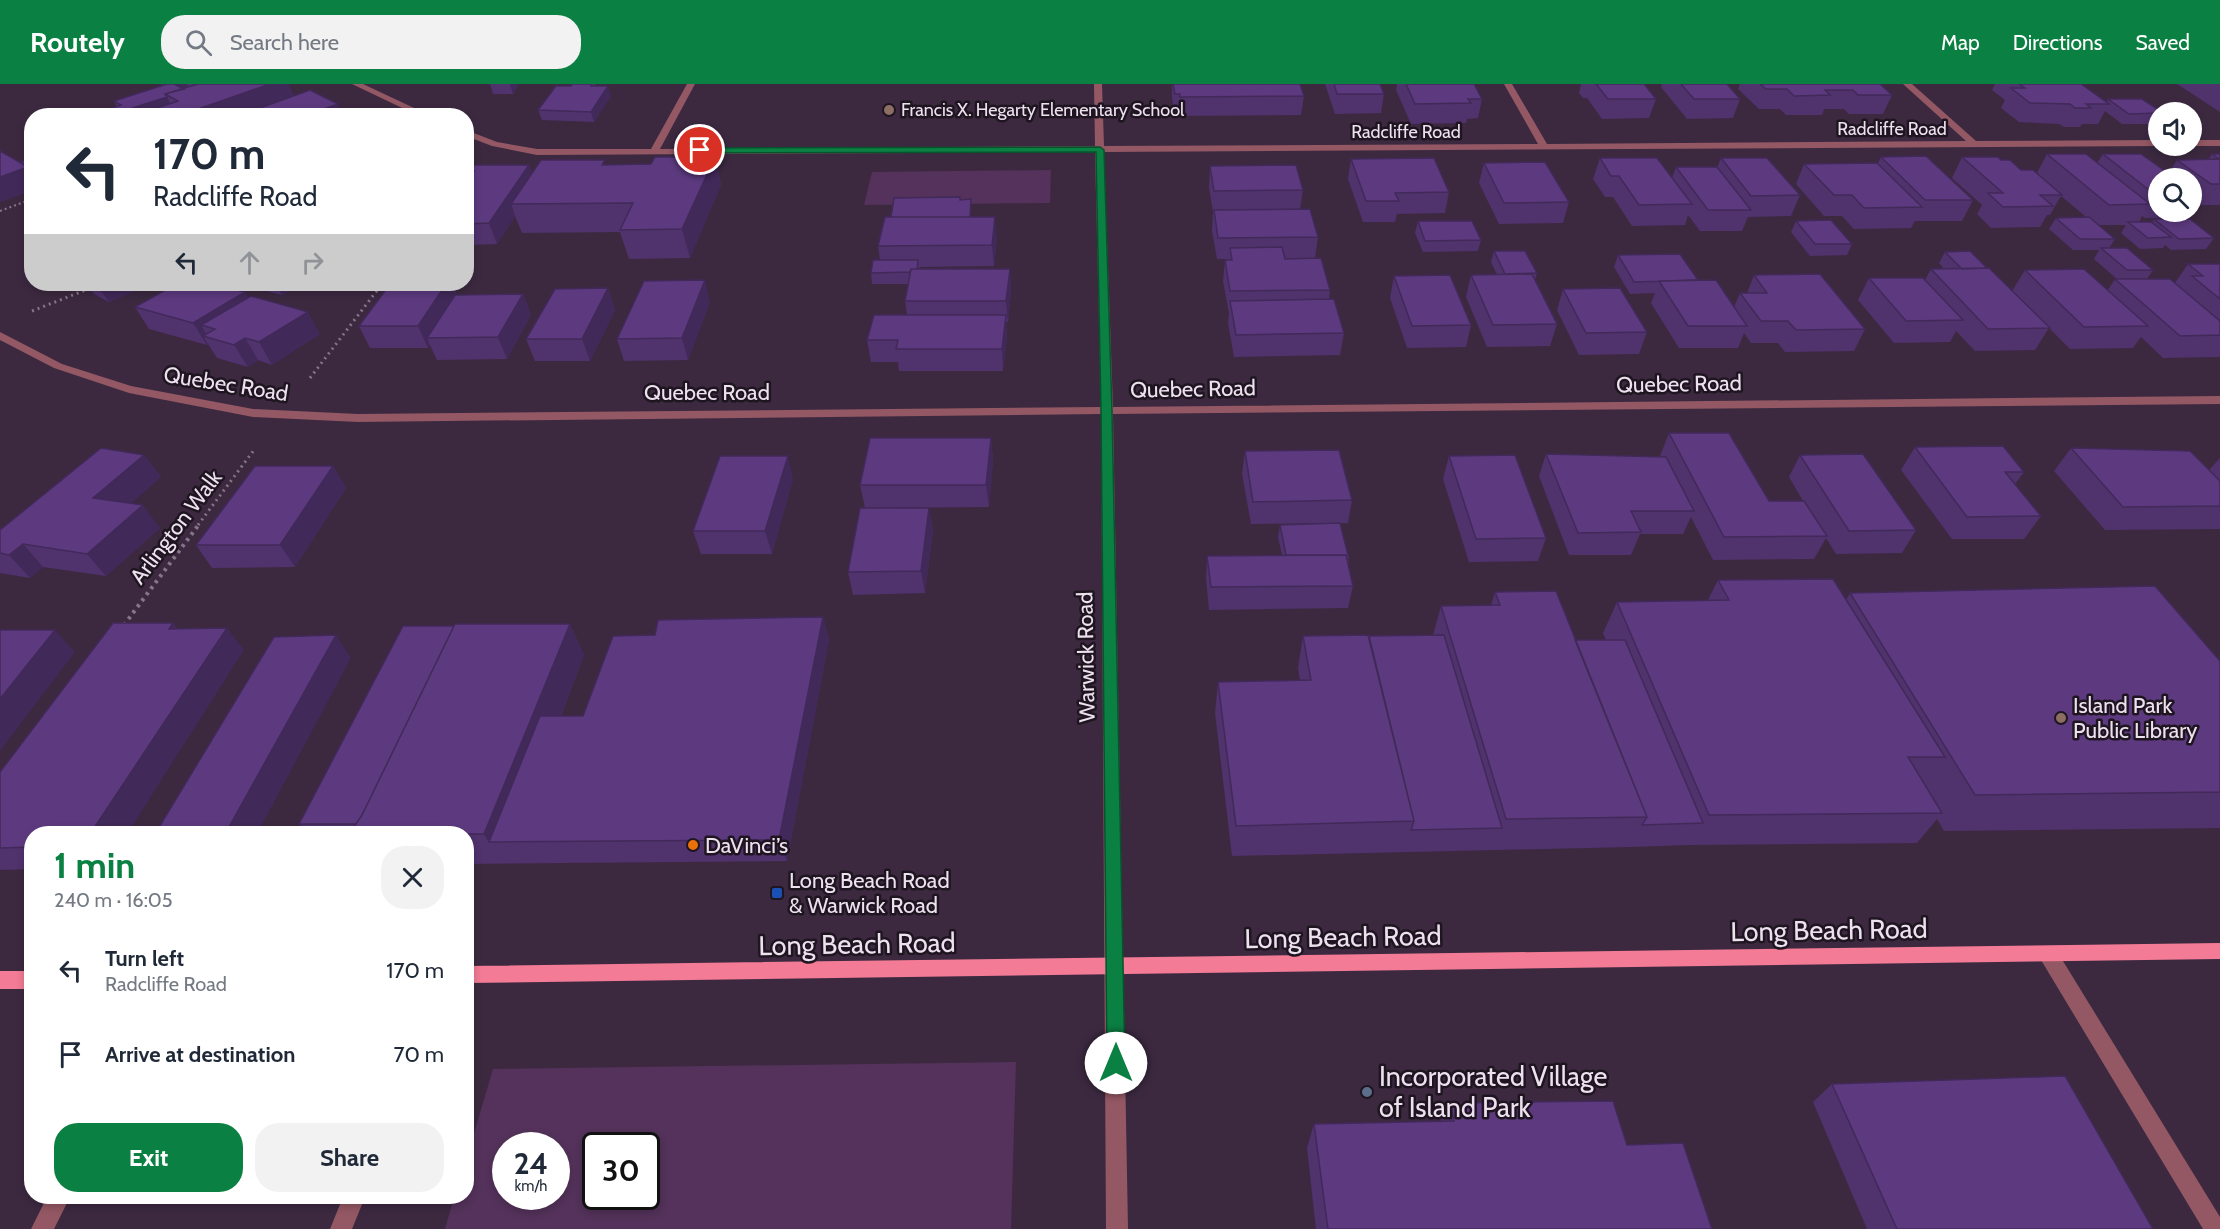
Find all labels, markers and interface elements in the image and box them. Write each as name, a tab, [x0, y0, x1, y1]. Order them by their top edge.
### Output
search box	[161, 15, 581, 69]
text: Routely	[30, 25, 125, 59]
icon: search	[182, 26, 215, 59]
text: Search here	[230, 29, 339, 56]
text: Map	[1941, 30, 1980, 55]
text: Directions	[2013, 30, 2102, 55]
text: Saved	[2135, 30, 2190, 55]
place label: Francis X. Hegarty Elementary School	[901, 99, 1185, 121]
map controls	[2148, 102, 2202, 222]
button: sound	[2148, 102, 2202, 156]
marker: Francis X. Hegarty Elementary School	[882, 103, 896, 117]
street label: Radcliffe Road	[1837, 118, 1947, 140]
street label: Radcliffe Road	[1351, 121, 1461, 143]
pin	[674, 124, 725, 175]
text: 170 m	[153, 128, 265, 180]
icon: left	[54, 132, 132, 210]
icon: arrive	[683, 133, 716, 166]
button: search	[2148, 168, 2202, 222]
text: Radcliffe Road	[153, 180, 318, 213]
icon: left	[170, 246, 203, 279]
icon: ahead	[233, 246, 266, 279]
icon: right	[296, 246, 329, 279]
street label: Quebec Road	[162, 361, 290, 407]
street label: Quebec Road	[1616, 369, 1742, 399]
street label: Quebec Road	[1130, 374, 1256, 404]
street label: Quebec Road	[644, 379, 770, 406]
street label: Arlington Walk	[124, 465, 228, 589]
street label: Warwick Road	[1071, 591, 1101, 723]
place label: Island Park Public Library	[2073, 692, 2197, 744]
marker: Island Park Public Library	[2054, 711, 2068, 725]
place label: DaVinci’s	[705, 832, 788, 859]
marker: DaVinci’s	[686, 838, 700, 852]
text: 1 min	[54, 843, 135, 887]
button: close	[381, 846, 444, 909]
place label: Long Beach Road & Warwick Road	[789, 867, 950, 919]
marker: Long Beach Road & Warwick Road	[770, 886, 784, 900]
text: 240 m · 16:05	[54, 888, 173, 912]
street label: Long Beach Road	[1730, 912, 1928, 948]
street label: Long Beach Road	[1244, 919, 1442, 955]
street label: Long Beach Road	[758, 926, 956, 962]
text: Turn left	[105, 945, 184, 972]
icon: left	[54, 954, 87, 987]
text: 170 m	[386, 957, 444, 984]
text: Radcliffe Road	[105, 972, 227, 996]
position arrow	[1084, 1031, 1148, 1095]
icon: arrive	[54, 1038, 87, 1071]
text: Arrive at destination	[105, 1041, 295, 1068]
text: 70 m	[394, 1041, 444, 1068]
place label: Incorporated Village of Island Park	[1379, 1060, 1608, 1124]
marker: Incorporated Village of Island Park	[1360, 1085, 1374, 1099]
button: Exit	[54, 1123, 243, 1192]
button: Share	[255, 1123, 444, 1192]
speed limit sign: 30	[582, 1132, 660, 1210]
text: 24	[514, 1145, 548, 1182]
text: km/h	[515, 1177, 547, 1195]

